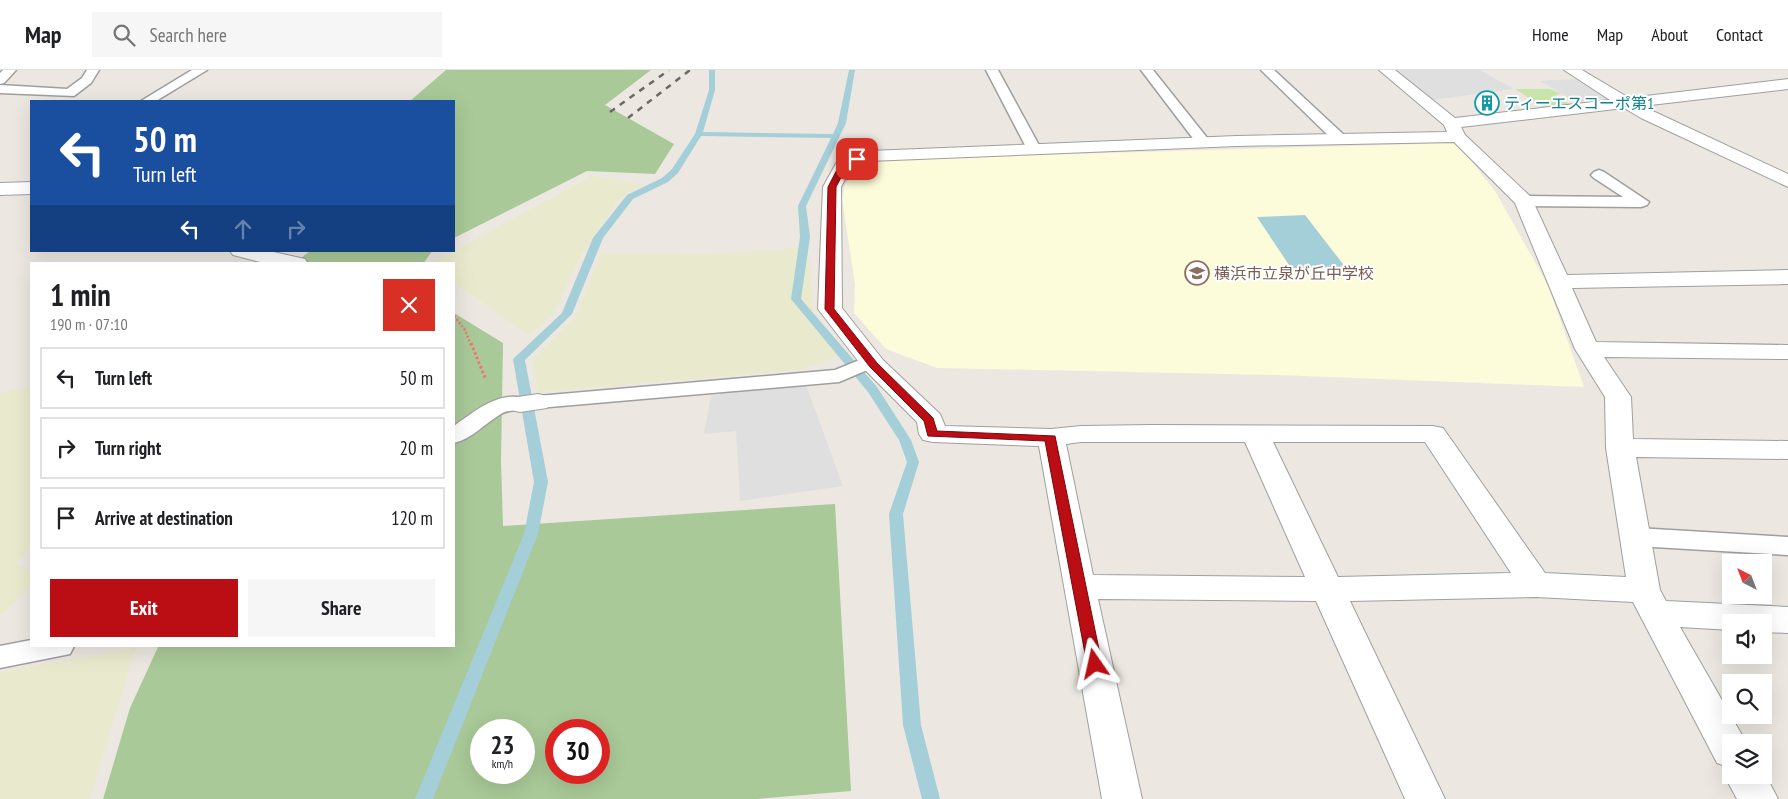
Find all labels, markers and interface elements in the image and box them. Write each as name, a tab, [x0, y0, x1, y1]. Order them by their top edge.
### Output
search box	[92, 12, 442, 57]
text: Map	[25, 19, 62, 50]
icon: search	[110, 21, 138, 49]
text: Search here	[150, 23, 227, 47]
text: Home	[1532, 23, 1569, 46]
text: Map	[1597, 23, 1623, 46]
text: About	[1651, 23, 1688, 46]
text: Contact	[1716, 23, 1763, 46]
building icon: ティーエスコーポ第1	[1474, 90, 1500, 116]
place label: ティーエスコーポ第1	[1504, 93, 1654, 113]
text: 50 m	[133, 116, 197, 162]
icon: left	[50, 120, 115, 185]
pin	[836, 138, 878, 180]
icon: arrive	[843, 145, 871, 173]
text: Turn left	[133, 160, 197, 188]
icon: left	[176, 215, 204, 243]
icon: ahead	[229, 215, 257, 243]
icon: right	[282, 215, 310, 243]
school or university icon: 横浜市立泉が丘中学校	[1184, 260, 1210, 286]
place label: 横浜市立泉が丘中学校	[1214, 263, 1374, 283]
text: 1 min	[50, 275, 111, 314]
button: close	[383, 279, 435, 331]
text: 190 m · 07:10	[50, 314, 128, 334]
icon: left	[52, 364, 80, 392]
text: Turn left	[95, 366, 152, 390]
text: 50 m	[400, 366, 433, 390]
icon: right	[52, 434, 80, 462]
text: Turn right	[95, 436, 161, 460]
text: 20 m	[400, 436, 433, 460]
icon: arrive	[52, 504, 80, 532]
text: Arrive at destination	[95, 506, 233, 530]
text: 120 m	[391, 506, 433, 530]
north arrow	[1722, 554, 1772, 604]
map controls	[1722, 554, 1772, 784]
button: Exit	[50, 579, 238, 637]
button: Share	[248, 579, 435, 637]
button: sound	[1722, 614, 1772, 664]
position arrow	[1068, 637, 1120, 689]
button: search	[1722, 674, 1772, 724]
speed limit sign: 30	[545, 719, 610, 784]
text: 23	[491, 729, 514, 761]
button: layers	[1722, 734, 1772, 784]
text: km/h	[492, 756, 513, 771]

